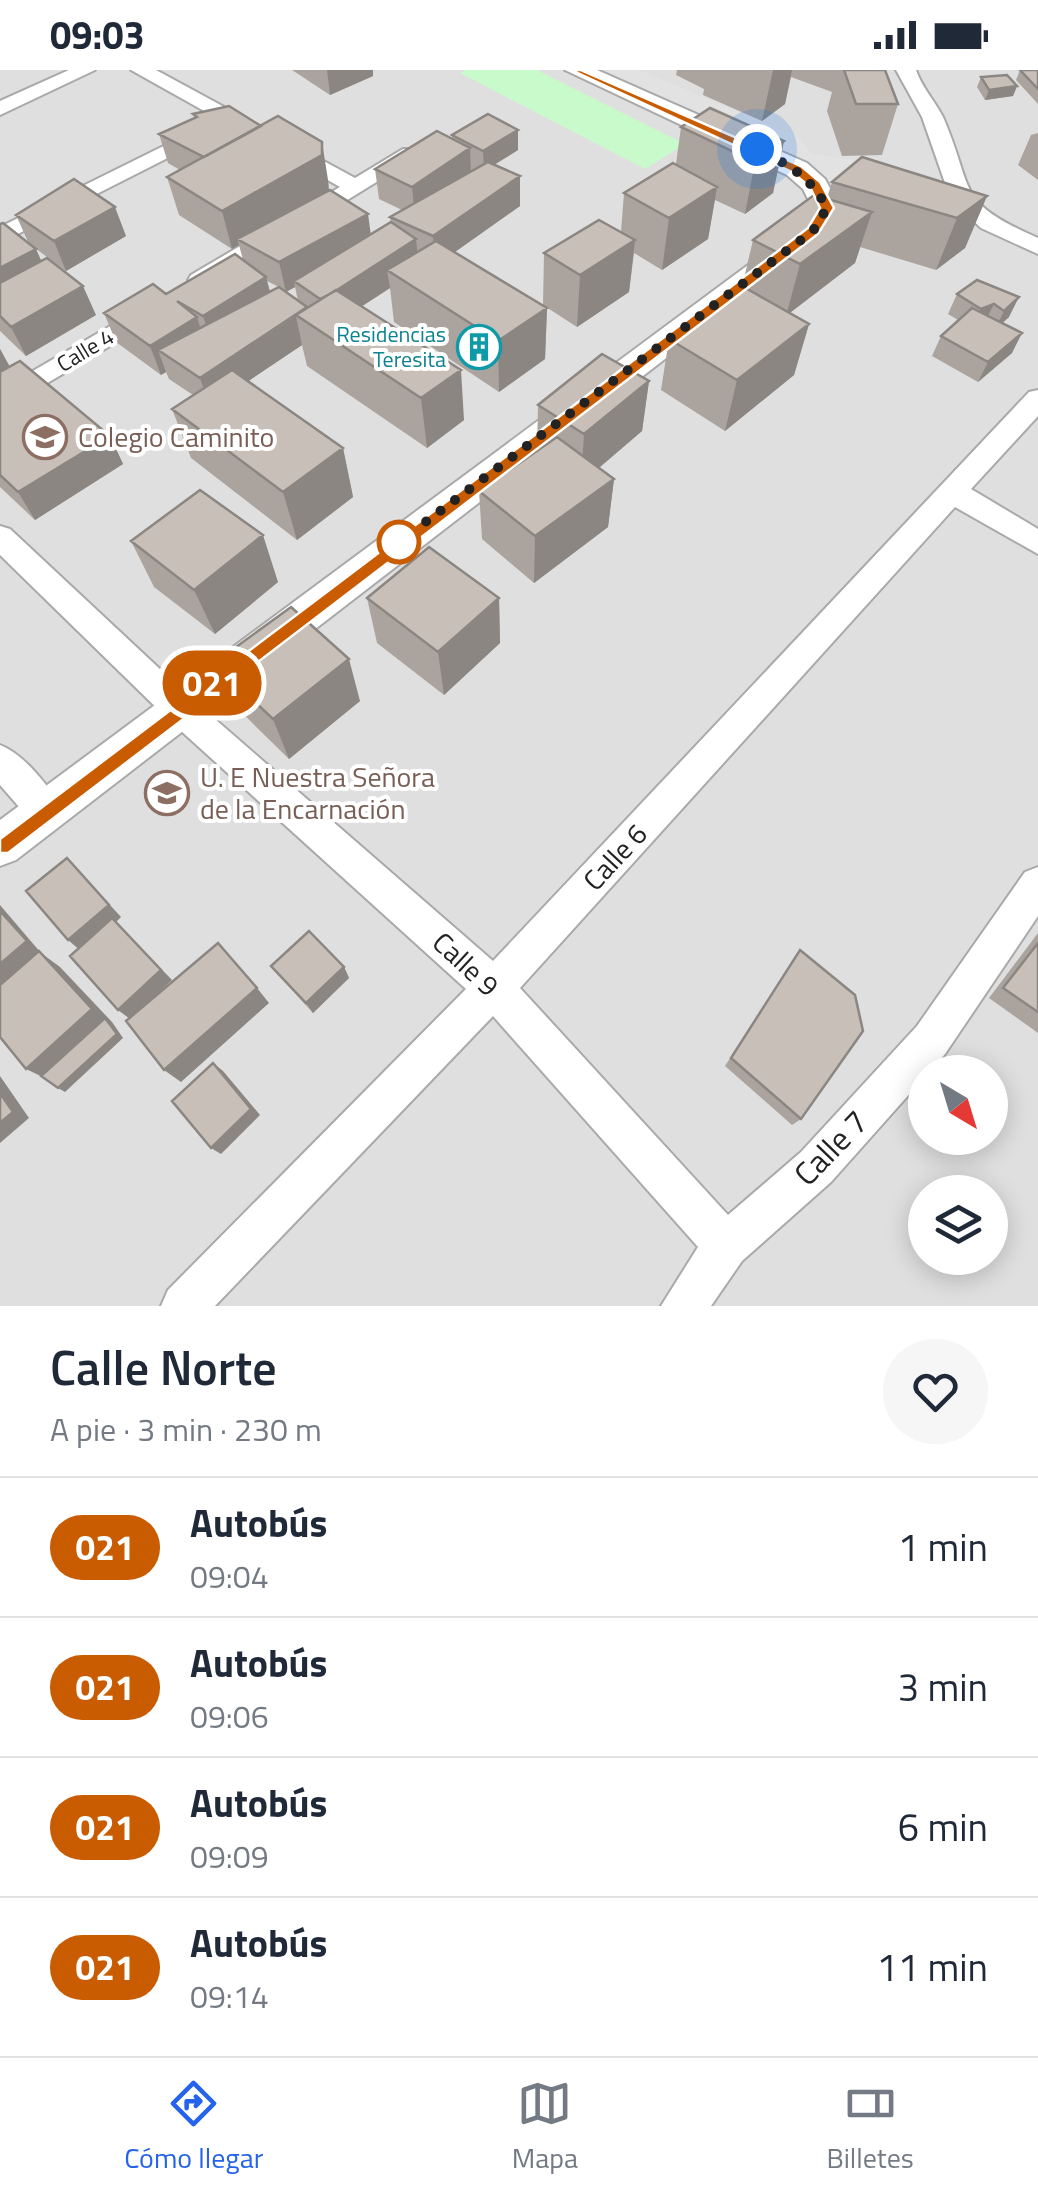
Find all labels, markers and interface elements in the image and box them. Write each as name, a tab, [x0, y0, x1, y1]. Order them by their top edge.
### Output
text: 09:03	[50, 6, 145, 64]
your location	[732, 124, 782, 174]
place label: Residencias Teresita	[336, 317, 446, 376]
street label: Calle 4	[50, 320, 120, 380]
building icon: Residencias Teresita	[456, 324, 502, 370]
school or university icon: Colegio Caminito	[22, 414, 68, 460]
place label: Colegio Caminito	[78, 415, 274, 458]
unlabelled marker	[378, 521, 420, 563]
line badge: 021	[154, 650, 270, 716]
text: 021	[183, 656, 241, 710]
place label: U. E Nuestra Señora de la Encarnación	[200, 755, 435, 830]
school or university icon: U. E Nuestra Señora de la Encarnación	[144, 770, 190, 816]
street label: Calle 6	[572, 813, 657, 900]
street label: Calle 9	[423, 921, 510, 1006]
north arrow	[908, 1055, 1008, 1155]
map controls	[908, 1055, 1008, 1275]
street label: Calle 7	[782, 1098, 879, 1196]
button: layers	[908, 1175, 1008, 1275]
text: Calle Norte	[50, 1331, 277, 1404]
button: heart	[883, 1339, 988, 1444]
text: A pie · 3 min · 230 m	[50, 1405, 322, 1453]
text: Autobús	[190, 1494, 328, 1552]
text: 1 min	[898, 1518, 988, 1576]
text: 021	[76, 1520, 134, 1574]
text: 09:04	[190, 1552, 269, 1600]
text: Autobús	[190, 1634, 328, 1692]
text: 3 min	[898, 1658, 988, 1716]
text: 021	[76, 1660, 134, 1714]
text: 09:06	[190, 1692, 269, 1740]
text: Autobús	[190, 1774, 328, 1832]
text: 6 min	[898, 1798, 988, 1856]
text: 021	[76, 1800, 134, 1854]
text: 09:09	[190, 1832, 269, 1880]
text: Autobús	[190, 1914, 328, 1972]
text: 11 min	[877, 1938, 988, 1996]
text: 021	[76, 1940, 134, 1994]
text: 09:14	[190, 1972, 269, 2020]
tab: Cómo llegar	[124, 2076, 263, 2179]
tab: Mapa	[512, 2076, 578, 2179]
tab: Billetes	[826, 2076, 914, 2179]

